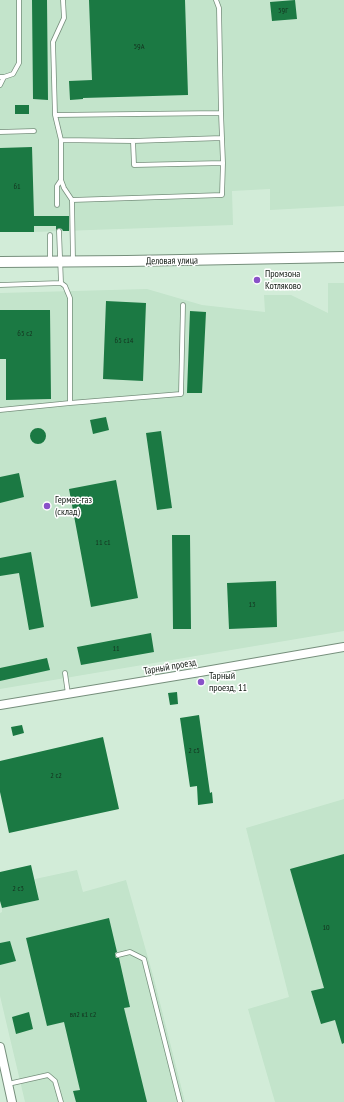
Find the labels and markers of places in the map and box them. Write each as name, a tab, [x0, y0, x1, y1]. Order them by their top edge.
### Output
place label: Промзона Котляково	[265, 268, 301, 292]
marker: Промзона Котляково	[252, 275, 262, 285]
place label: Гермес-газ (склад)	[55, 494, 92, 518]
marker: Гермес-газ (склад)	[42, 501, 52, 511]
place label: Тарный проезд, 11	[209, 670, 247, 694]
marker: Тарный проезд, 11	[196, 677, 206, 687]

